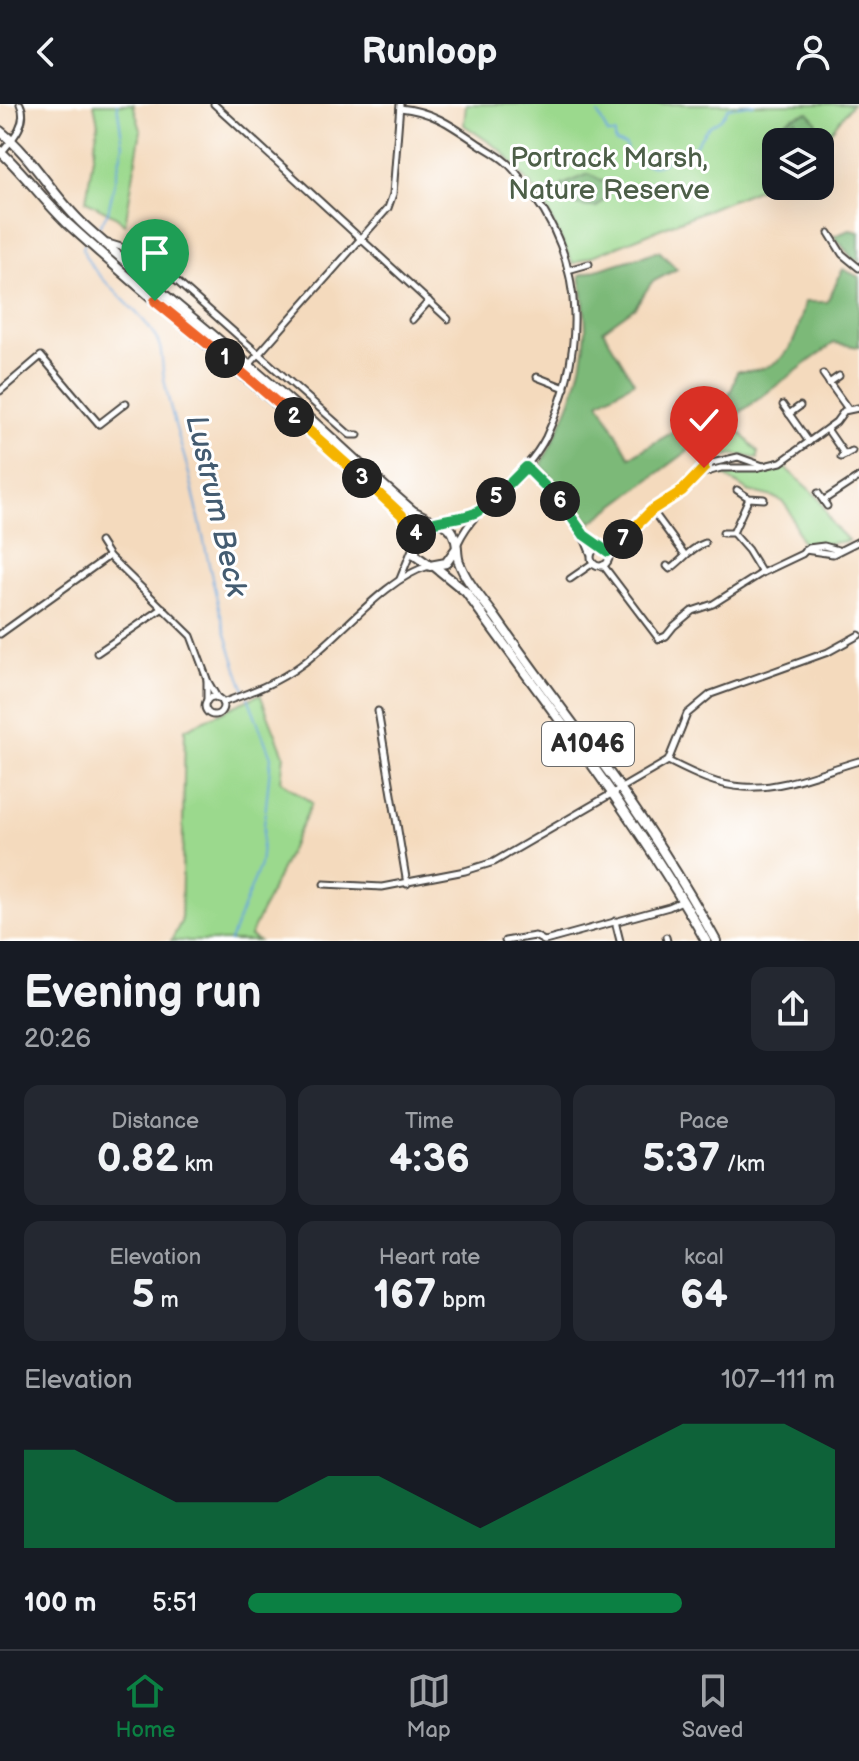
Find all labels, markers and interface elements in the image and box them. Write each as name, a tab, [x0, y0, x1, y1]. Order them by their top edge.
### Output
icon: back	[24, 30, 68, 74]
icon: person	[791, 30, 835, 74]
text: Runloop	[362, 31, 497, 74]
map controls	[762, 128, 834, 200]
button: layers	[762, 128, 834, 200]
park label: Portrack Marsh, Nature Reserve	[508, 142, 710, 207]
pin	[121, 219, 189, 301]
icon: arrive	[133, 231, 177, 275]
pin: 1	[205, 338, 245, 378]
text: 1	[220, 344, 230, 371]
pin	[670, 386, 738, 468]
pin: 2	[274, 397, 314, 437]
icon: check	[682, 398, 726, 442]
text: 2	[287, 403, 301, 430]
water label: Lustrum Beck	[178, 412, 255, 602]
pin: 3	[342, 458, 382, 498]
text: 3	[356, 464, 368, 491]
pin: 5	[476, 477, 516, 517]
pin: 6	[540, 481, 580, 521]
text: 5	[490, 483, 502, 510]
text: 6	[553, 487, 567, 514]
pin: 4	[396, 514, 436, 554]
pin: 7	[603, 519, 643, 559]
text: 4	[410, 520, 422, 547]
text: 7	[617, 525, 629, 552]
road number: A1046	[542, 722, 634, 766]
text: Evening run	[24, 967, 261, 1020]
button: share	[751, 967, 835, 1051]
text: 20:26	[24, 1024, 91, 1055]
text: Distance	[111, 1108, 199, 1135]
text: Time	[405, 1108, 454, 1135]
text: Pace	[679, 1108, 729, 1135]
text: 0.82	[97, 1135, 179, 1183]
text: 4:36	[389, 1135, 470, 1183]
text: 5:37	[642, 1135, 720, 1183]
text: km	[179, 1151, 213, 1178]
text: /km	[720, 1151, 765, 1178]
text: Elevation	[109, 1244, 201, 1271]
text: Heart rate	[379, 1244, 480, 1271]
text: kcal	[684, 1244, 724, 1271]
text: 5	[132, 1271, 155, 1319]
text: 167	[373, 1271, 436, 1319]
text: 64	[680, 1271, 728, 1319]
text: m	[155, 1287, 179, 1314]
text: bpm	[436, 1287, 486, 1314]
text: Elevation	[24, 1365, 132, 1396]
text: 107–111 m	[721, 1365, 835, 1396]
text: 100 m	[24, 1588, 97, 1619]
text: 5:51	[152, 1588, 197, 1619]
tab: Home	[116, 1669, 175, 1744]
tab: Map	[406, 1669, 451, 1744]
tab: Saved	[682, 1669, 743, 1744]

